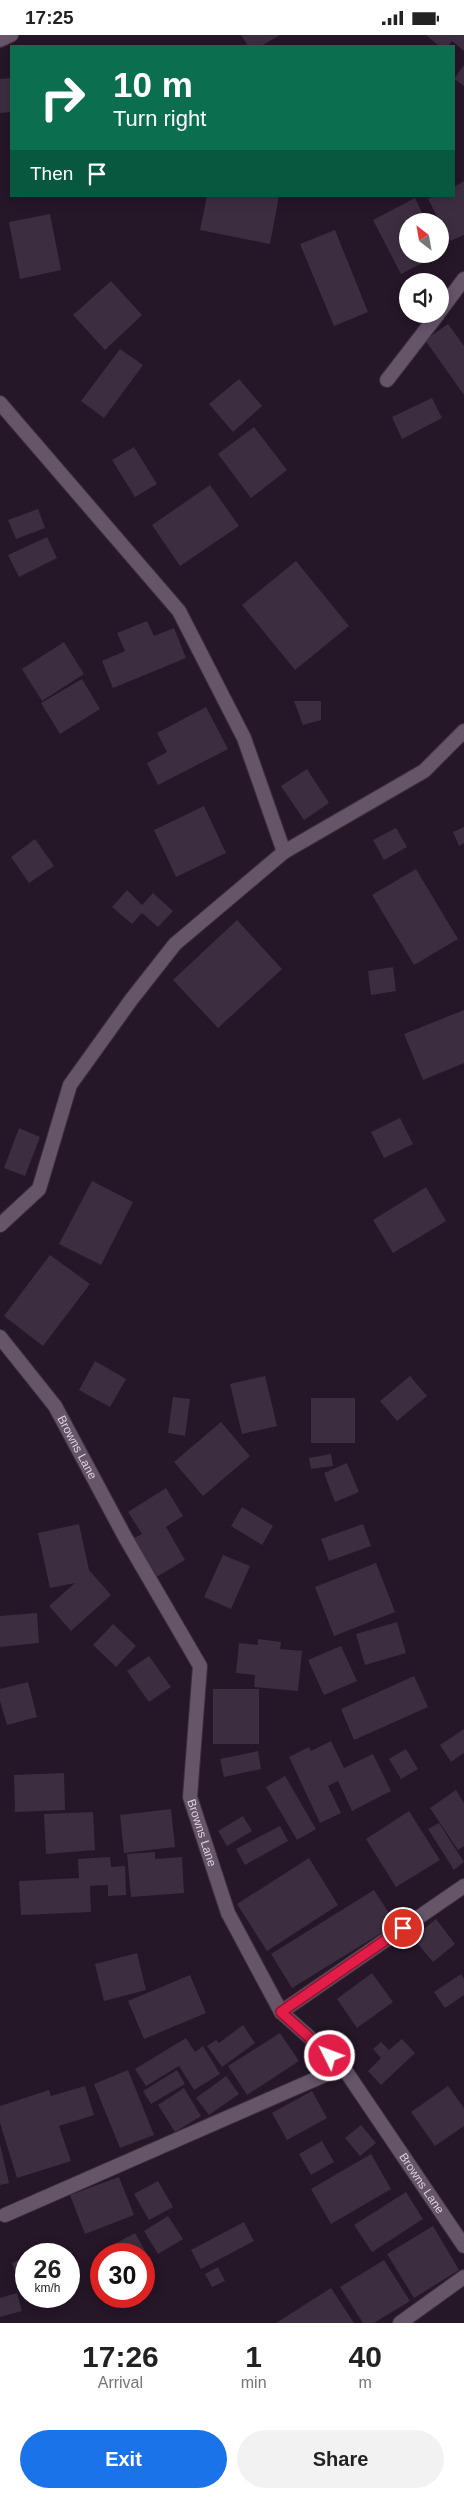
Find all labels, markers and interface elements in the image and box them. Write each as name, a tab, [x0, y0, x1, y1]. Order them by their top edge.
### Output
text: 17:25	[25, 7, 74, 28]
icon: right	[30, 65, 95, 130]
text: 10 m	[113, 65, 193, 104]
text: Turn right	[113, 106, 206, 131]
icon: arrive	[83, 160, 111, 188]
text: Then	[30, 163, 73, 184]
north arrow	[399, 213, 449, 263]
map controls	[399, 213, 449, 323]
button: sound	[399, 273, 449, 323]
street label: Browns Lane	[54, 1413, 100, 1482]
street label: Browns Lane	[184, 1797, 219, 1869]
pin	[382, 1907, 424, 1949]
icon: arrive	[389, 1914, 417, 1942]
position arrow	[303, 2029, 355, 2081]
street label: Browns Lane	[396, 2150, 447, 2217]
speed limit sign: 30	[90, 2243, 155, 2308]
text: 26	[34, 2255, 61, 2283]
text: km/h	[34, 2281, 61, 2295]
text: 17:26	[82, 2340, 159, 2373]
text: 1	[245, 2340, 262, 2373]
text: 40	[349, 2340, 382, 2373]
text: Arrival	[98, 2374, 143, 2391]
text: min	[241, 2374, 267, 2391]
text: m	[359, 2374, 372, 2391]
button: Exit	[20, 2430, 227, 2488]
button: Share	[237, 2430, 444, 2488]

